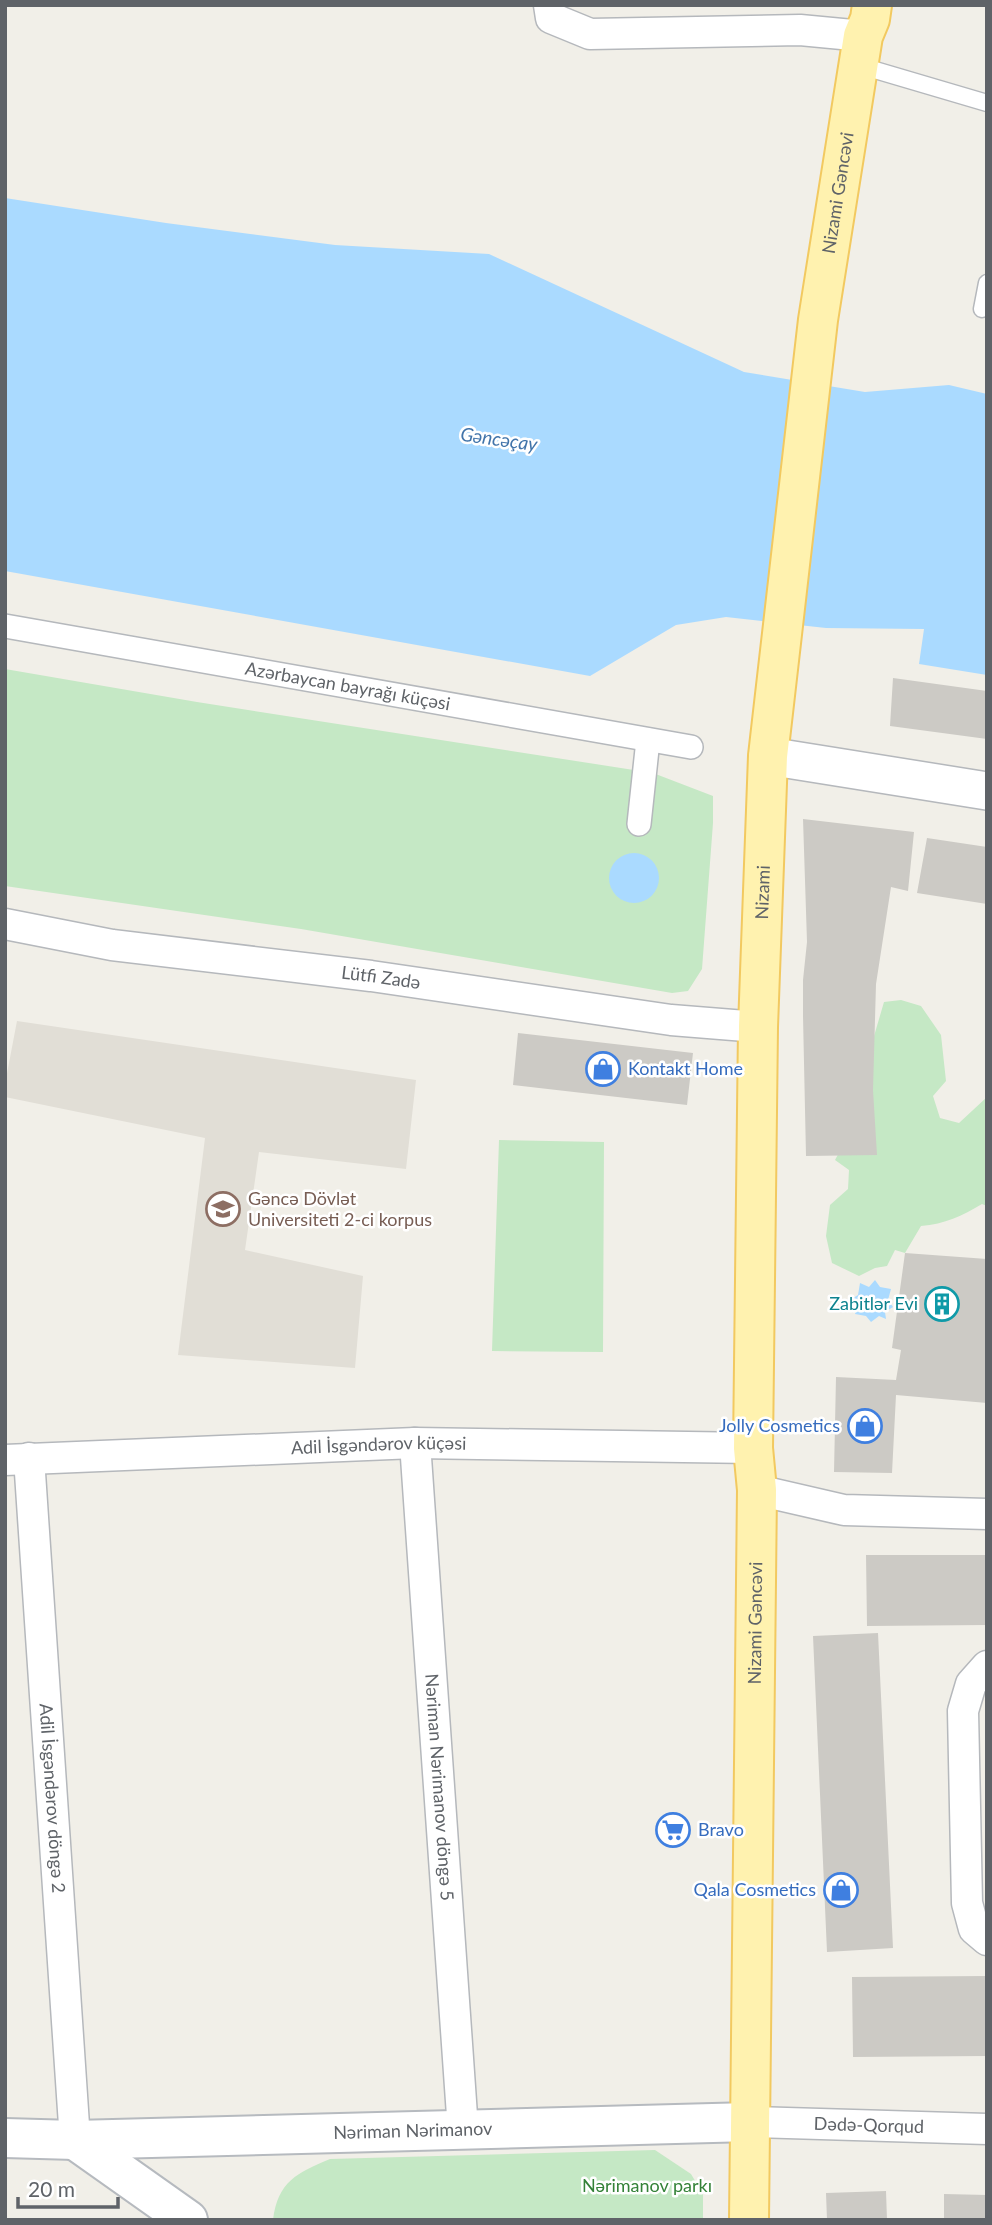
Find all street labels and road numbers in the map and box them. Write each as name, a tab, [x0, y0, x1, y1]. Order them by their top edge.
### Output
street label: Nizami Gəncəvi	[817, 130, 858, 255]
street label: Azərbaycan bayrağı küçəsi	[244, 657, 452, 714]
street label: Nizami	[750, 865, 774, 920]
street label: Lütfi Zadə	[340, 961, 422, 993]
street label: Adil İsgəndərov küçəsi	[291, 1431, 467, 1458]
street label: Nizami Gəncəvi	[743, 1561, 766, 1685]
street label: Nəriman Nərimanov döngə 5	[421, 1673, 459, 1901]
street label: Adil İsgəndərov döngə 2	[36, 1702, 70, 1894]
street label: Dədə-Qorqud	[813, 2112, 924, 2137]
street label: Nəriman Nərimanov	[333, 2117, 493, 2143]

